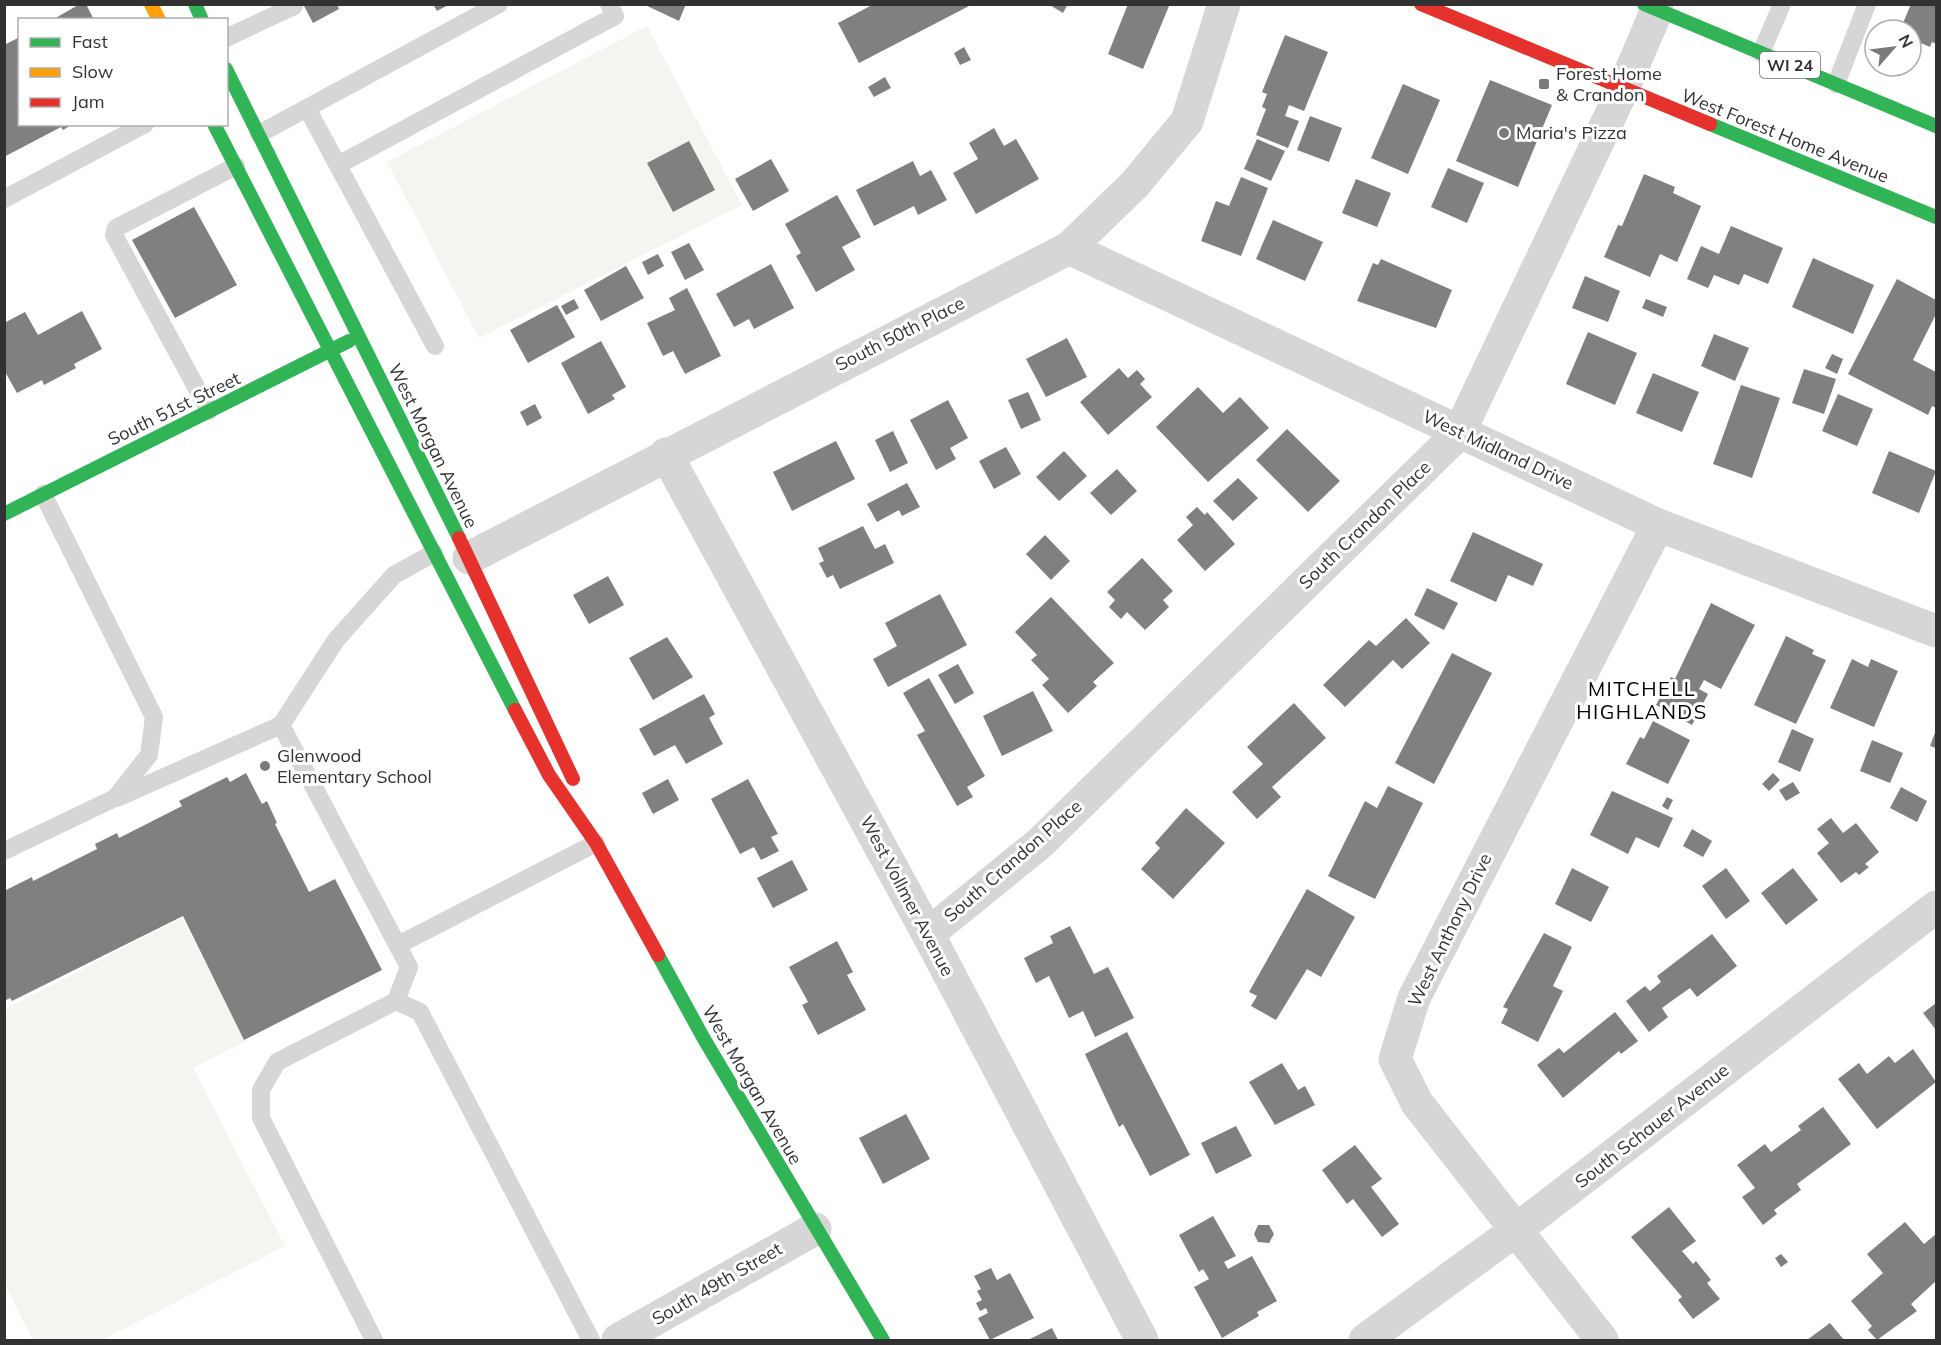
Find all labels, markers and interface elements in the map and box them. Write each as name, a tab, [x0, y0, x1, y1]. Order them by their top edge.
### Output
legend	[18, 18, 228, 126]
north arrow	[1863, 18, 1923, 78]
text: Fast	[72, 30, 108, 53]
text: N	[1895, 31, 1918, 51]
road number: WI 24	[1760, 52, 1820, 78]
text: Slow	[72, 60, 114, 83]
place label: Forest Home & Crandon	[1556, 62, 1662, 106]
marker: Forest Home & Crandon	[1537, 77, 1551, 91]
street label: West Forest Home Avenue	[1678, 83, 1892, 188]
text: Jam	[72, 90, 105, 113]
place label: Maria's Pizza	[1516, 121, 1627, 144]
marker: Maria's Pizza	[1497, 126, 1511, 140]
street label: South 50th Place	[831, 291, 968, 376]
street label: West Morgan Avenue	[384, 360, 483, 532]
street label: South 51st Street	[104, 367, 244, 451]
street label: West Midland Drive	[1419, 405, 1577, 495]
street label: South Crandon Place	[1294, 456, 1436, 594]
district label: MITCHELL HIGHLANDS	[1576, 676, 1708, 724]
place label: Glenwood Elementary School	[277, 744, 432, 788]
marker: Glenwood Elementary School	[258, 759, 272, 773]
street label: South Crandon Place	[939, 794, 1086, 927]
street label: West Vollmer Avenue	[855, 812, 959, 980]
street label: West Anthony Drive	[1402, 849, 1497, 1010]
street label: West Morgan Avenue	[697, 1001, 807, 1169]
street label: South Schauer Avenue	[1570, 1058, 1733, 1193]
street label: South 49th Street	[648, 1237, 786, 1330]

